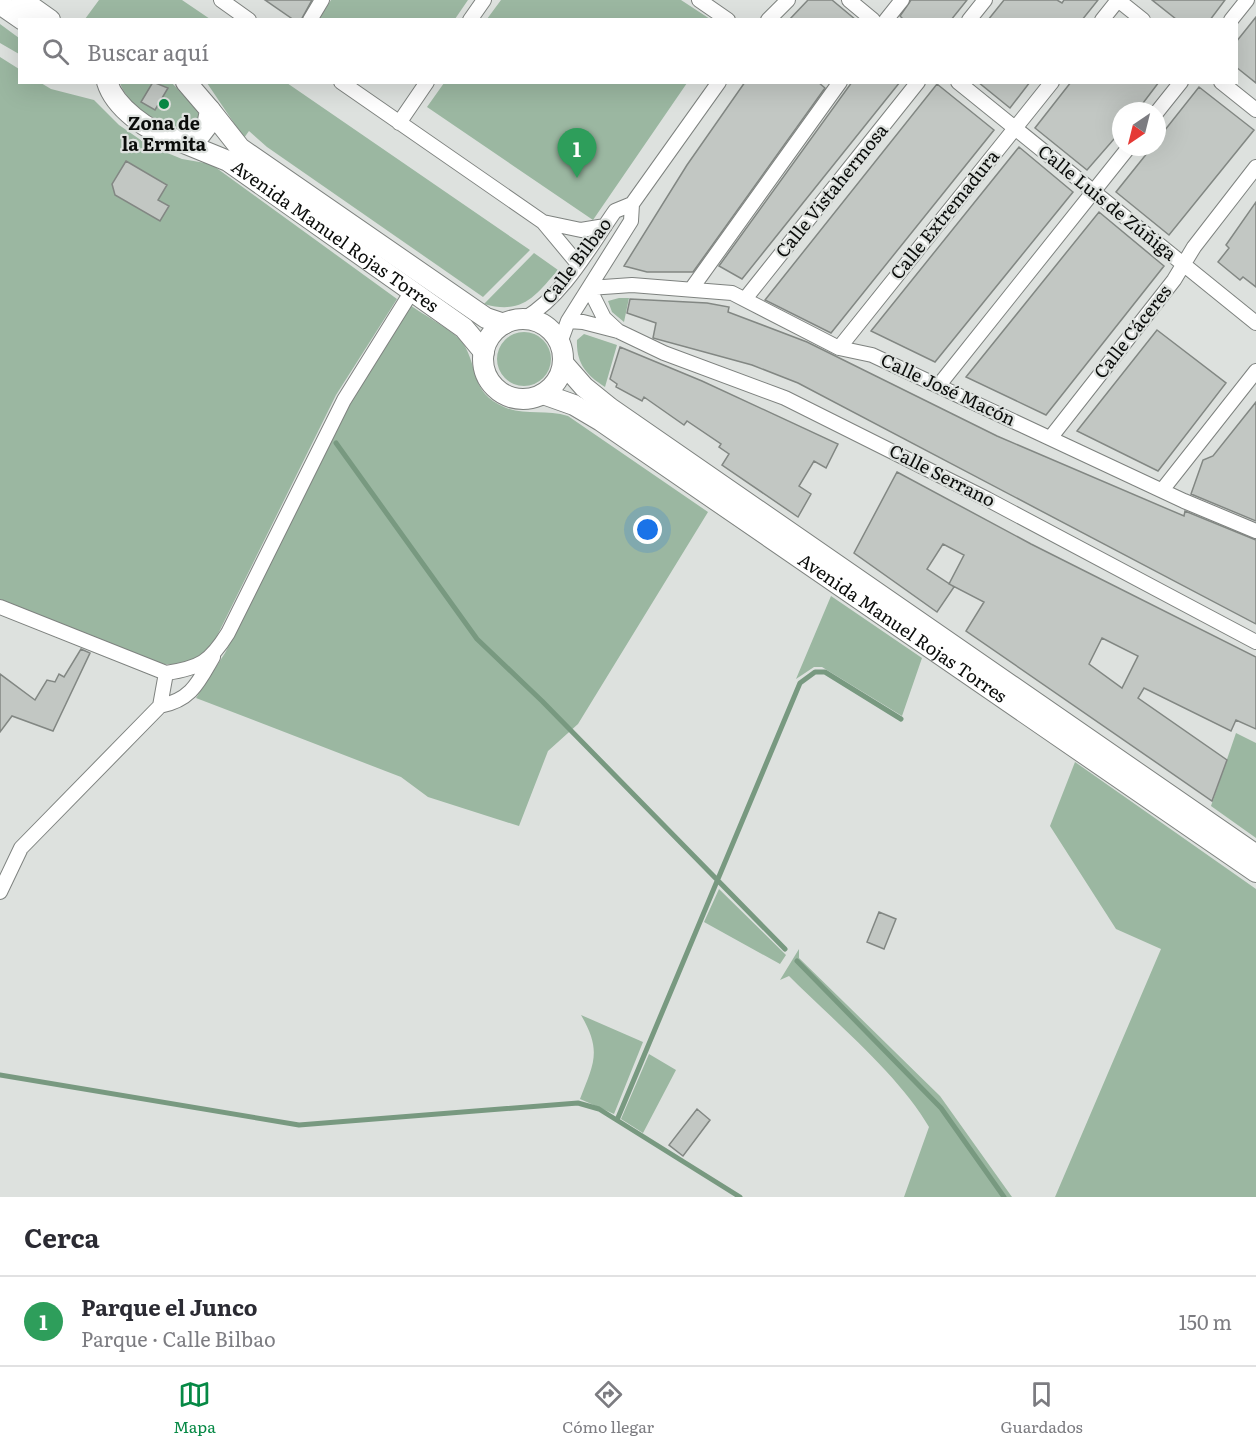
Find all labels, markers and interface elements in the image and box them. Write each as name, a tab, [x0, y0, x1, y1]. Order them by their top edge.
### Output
search box	[18, 18, 1238, 84]
icon: search	[39, 35, 72, 68]
text: Buscar aquí	[87, 35, 209, 68]
marker: Zona de la Ermita	[157, 97, 171, 111]
north arrow	[1112, 102, 1166, 156]
place label: Zona de la Ermita	[122, 109, 207, 157]
street label: Calle Vistahermosa	[768, 117, 894, 263]
pin: 1	[558, 128, 596, 178]
street label: Calle Luis de Zúñiga	[1033, 137, 1183, 266]
street label: Calle Extremadura	[883, 143, 1005, 285]
street label: Avenida Manuel Rojas Torres	[226, 153, 445, 318]
street label: Calle Bilbao	[534, 211, 617, 309]
street label: Calle Cáceres	[1087, 278, 1177, 384]
street label: Calle José Macón	[877, 346, 1021, 432]
street label: Calle Serrano	[885, 436, 1000, 513]
your location	[633, 515, 662, 544]
street label: Avenida Manuel Rojas Torres	[793, 546, 1013, 709]
text: Cerca	[24, 1217, 100, 1256]
text: Parque el Junco	[81, 1290, 258, 1323]
text: 1	[39, 1306, 48, 1336]
text: 150 m	[1179, 1306, 1232, 1336]
text: Parque · Calle Bilbao	[81, 1323, 276, 1353]
tab: Mapa	[173, 1378, 216, 1438]
tab: Cómo llegar	[562, 1378, 654, 1438]
tab: Guardados	[1000, 1378, 1083, 1438]

